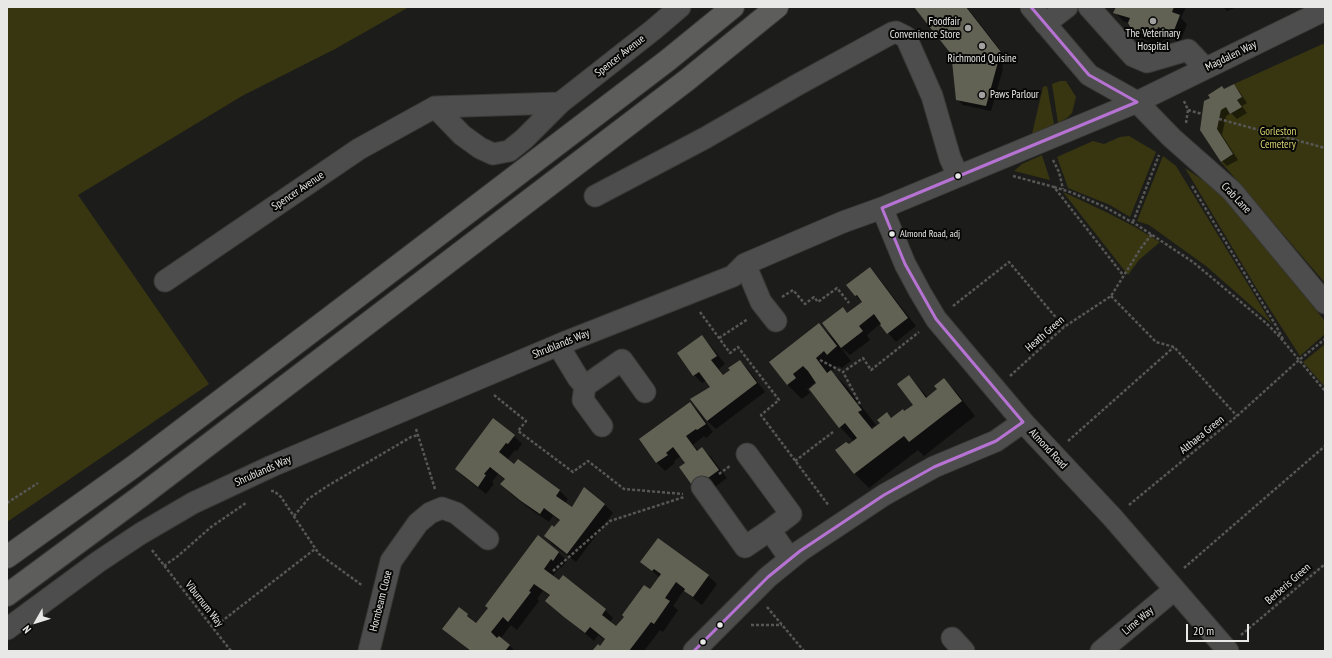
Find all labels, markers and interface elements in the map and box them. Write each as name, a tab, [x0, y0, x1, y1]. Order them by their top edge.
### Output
place label: Foodfair Convenience Store	[890, 15, 960, 41]
marker: The Veterinary Hospital	[1148, 16, 1158, 26]
marker: Foodfair Convenience Store	[963, 23, 973, 33]
place label: The Veterinary Hospital	[1126, 27, 1180, 53]
street label: Spencer Avenue	[592, 32, 648, 80]
street label: Magdalen Way	[1203, 38, 1259, 74]
marker: Richmond Quisine	[977, 41, 987, 51]
place label: Richmond Quisine	[948, 52, 1016, 66]
place label: Paws Parlour	[990, 88, 1039, 102]
marker: Paws Parlour	[977, 90, 987, 100]
park label: Gorleston Cemetery	[1260, 125, 1296, 151]
street label: Spencer Avenue	[269, 169, 327, 213]
unlabelled marker	[953, 171, 963, 181]
street label: Crab Lane	[1218, 180, 1254, 216]
place label: Almond Road, adj	[900, 228, 960, 240]
marker: Almond Road, adj	[887, 229, 897, 239]
street label: Heath Green	[1023, 314, 1067, 354]
street label: Shrublands Way	[531, 327, 591, 361]
street label: Althaea Green	[1177, 413, 1227, 457]
street label: Almond Road	[1026, 426, 1070, 472]
street label: Shrublands Way	[233, 453, 293, 489]
street label: Berberis Green	[1263, 561, 1313, 607]
street label: Hornbeam Close	[367, 569, 395, 633]
street label: Viburnum Way	[182, 578, 226, 630]
north arrow	[16, 602, 56, 642]
street label: Lime Way	[1120, 604, 1156, 638]
scale bar	[1188, 616, 1251, 642]
unlabelled marker	[715, 620, 725, 630]
text: N	[19, 623, 34, 636]
text: 20 m	[1193, 623, 1214, 638]
unlabelled marker	[698, 637, 708, 647]

